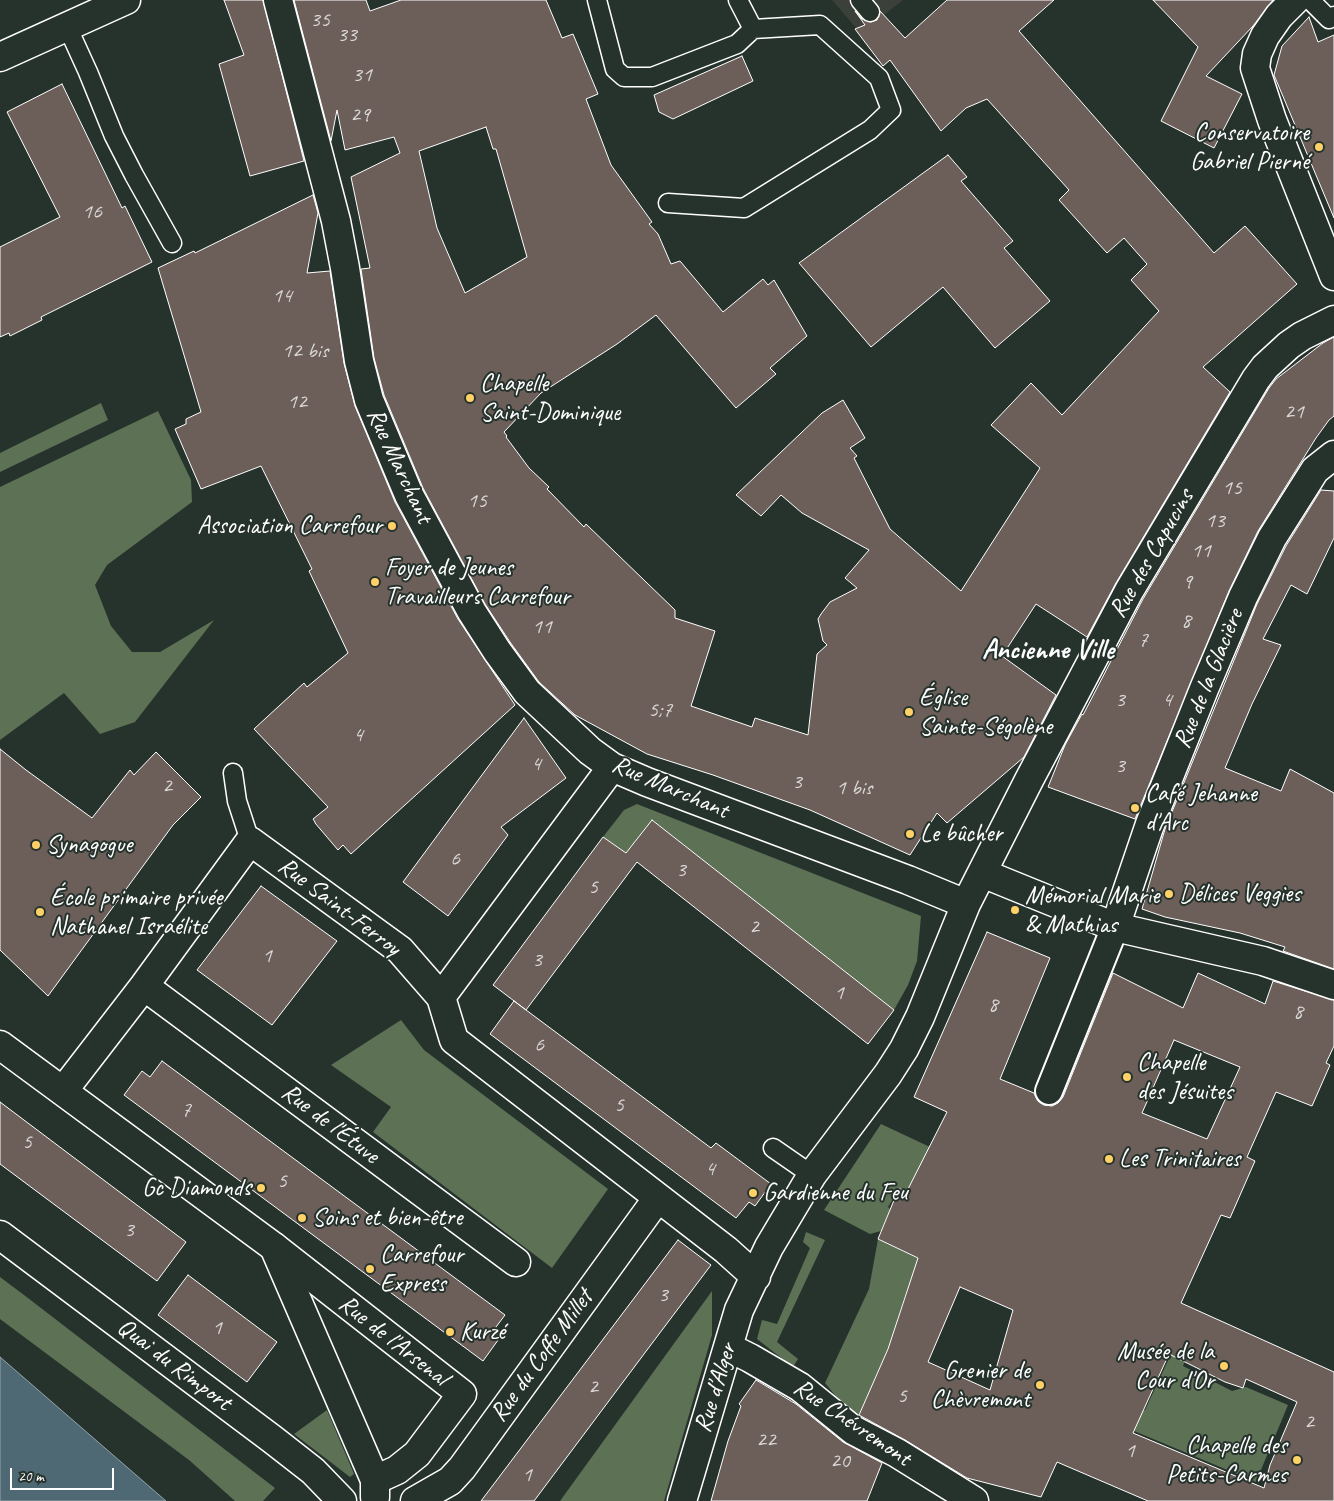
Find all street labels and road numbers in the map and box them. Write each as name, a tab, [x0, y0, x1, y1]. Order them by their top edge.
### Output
street label: Rue Marchant	[359, 404, 439, 528]
street label: Rue des Capucins	[1103, 484, 1201, 624]
street label: Rue de la Glacière	[1167, 605, 1251, 753]
street label: Rue Marchant	[607, 750, 733, 826]
street label: Rue Saint-Ferroy	[272, 851, 406, 963]
street label: Rue de l'Étuve	[275, 1077, 385, 1171]
street label: Rue du Coffe Millet	[484, 1284, 600, 1428]
street label: Rue de l'Arsenal	[332, 1289, 454, 1393]
street label: Quai du Rimport	[111, 1312, 237, 1418]
street label: Rue d'Alger	[688, 1340, 744, 1436]
street label: Rue Chévremont	[787, 1373, 917, 1473]

